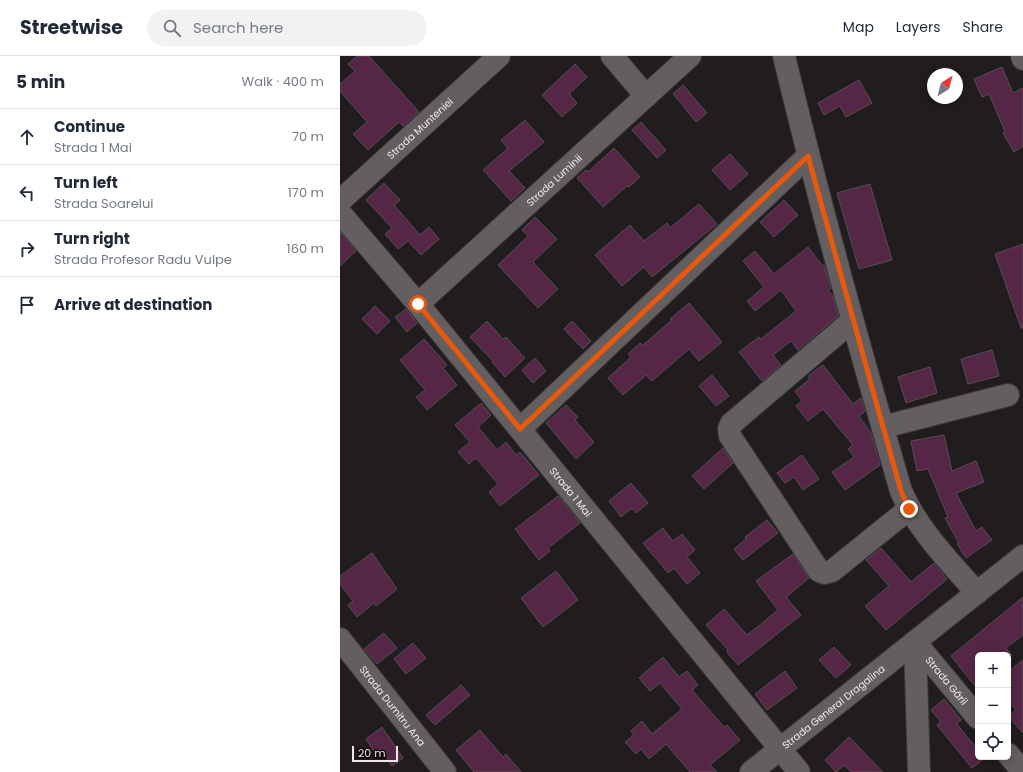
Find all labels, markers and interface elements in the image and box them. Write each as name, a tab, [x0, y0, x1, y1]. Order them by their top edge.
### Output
search box	[147, 10, 427, 46]
text: Streetwise	[20, 14, 123, 41]
icon: search	[161, 17, 183, 39]
text: Search here	[193, 17, 283, 38]
text: Map	[843, 17, 874, 37]
text: Layers	[896, 17, 940, 37]
text: Share	[962, 17, 1003, 37]
north arrow	[927, 68, 963, 104]
text: 5 min	[16, 70, 65, 94]
text: Walk · 400 m	[242, 72, 324, 91]
street label: Strada Munteniei	[383, 94, 456, 162]
text: Continue	[54, 116, 125, 137]
icon: ahead	[16, 126, 38, 148]
text: 70 m	[292, 127, 324, 146]
text: Strada 1 Mai	[54, 138, 132, 157]
street label: Strada Luminii	[523, 151, 585, 210]
text: Turn left	[54, 172, 118, 193]
icon: left	[16, 182, 38, 204]
text: 170 m	[288, 183, 324, 202]
text: Strada Soarelui	[54, 194, 153, 213]
text: Turn right	[54, 228, 130, 249]
icon: right	[16, 238, 38, 260]
text: 160 m	[287, 239, 324, 258]
text: Strada Profesor Radu Vulpe	[54, 250, 232, 269]
icon: arrive	[16, 294, 38, 316]
text: Arrive at destination	[54, 294, 212, 315]
route start	[409, 295, 427, 313]
street label: Strada 1 Mai	[546, 464, 596, 520]
route end	[900, 500, 918, 518]
map controls	[975, 652, 1011, 760]
button: +	[975, 652, 1011, 688]
street label: Strada Gării	[922, 653, 972, 708]
street label: Strada General Dragalina	[779, 661, 888, 752]
street label: Strada Dumitru Ana	[356, 662, 429, 749]
button: −	[975, 688, 1011, 724]
button: locate	[975, 724, 1011, 760]
scale bar	[352, 744, 398, 763]
text: 20 m	[358, 745, 386, 761]

